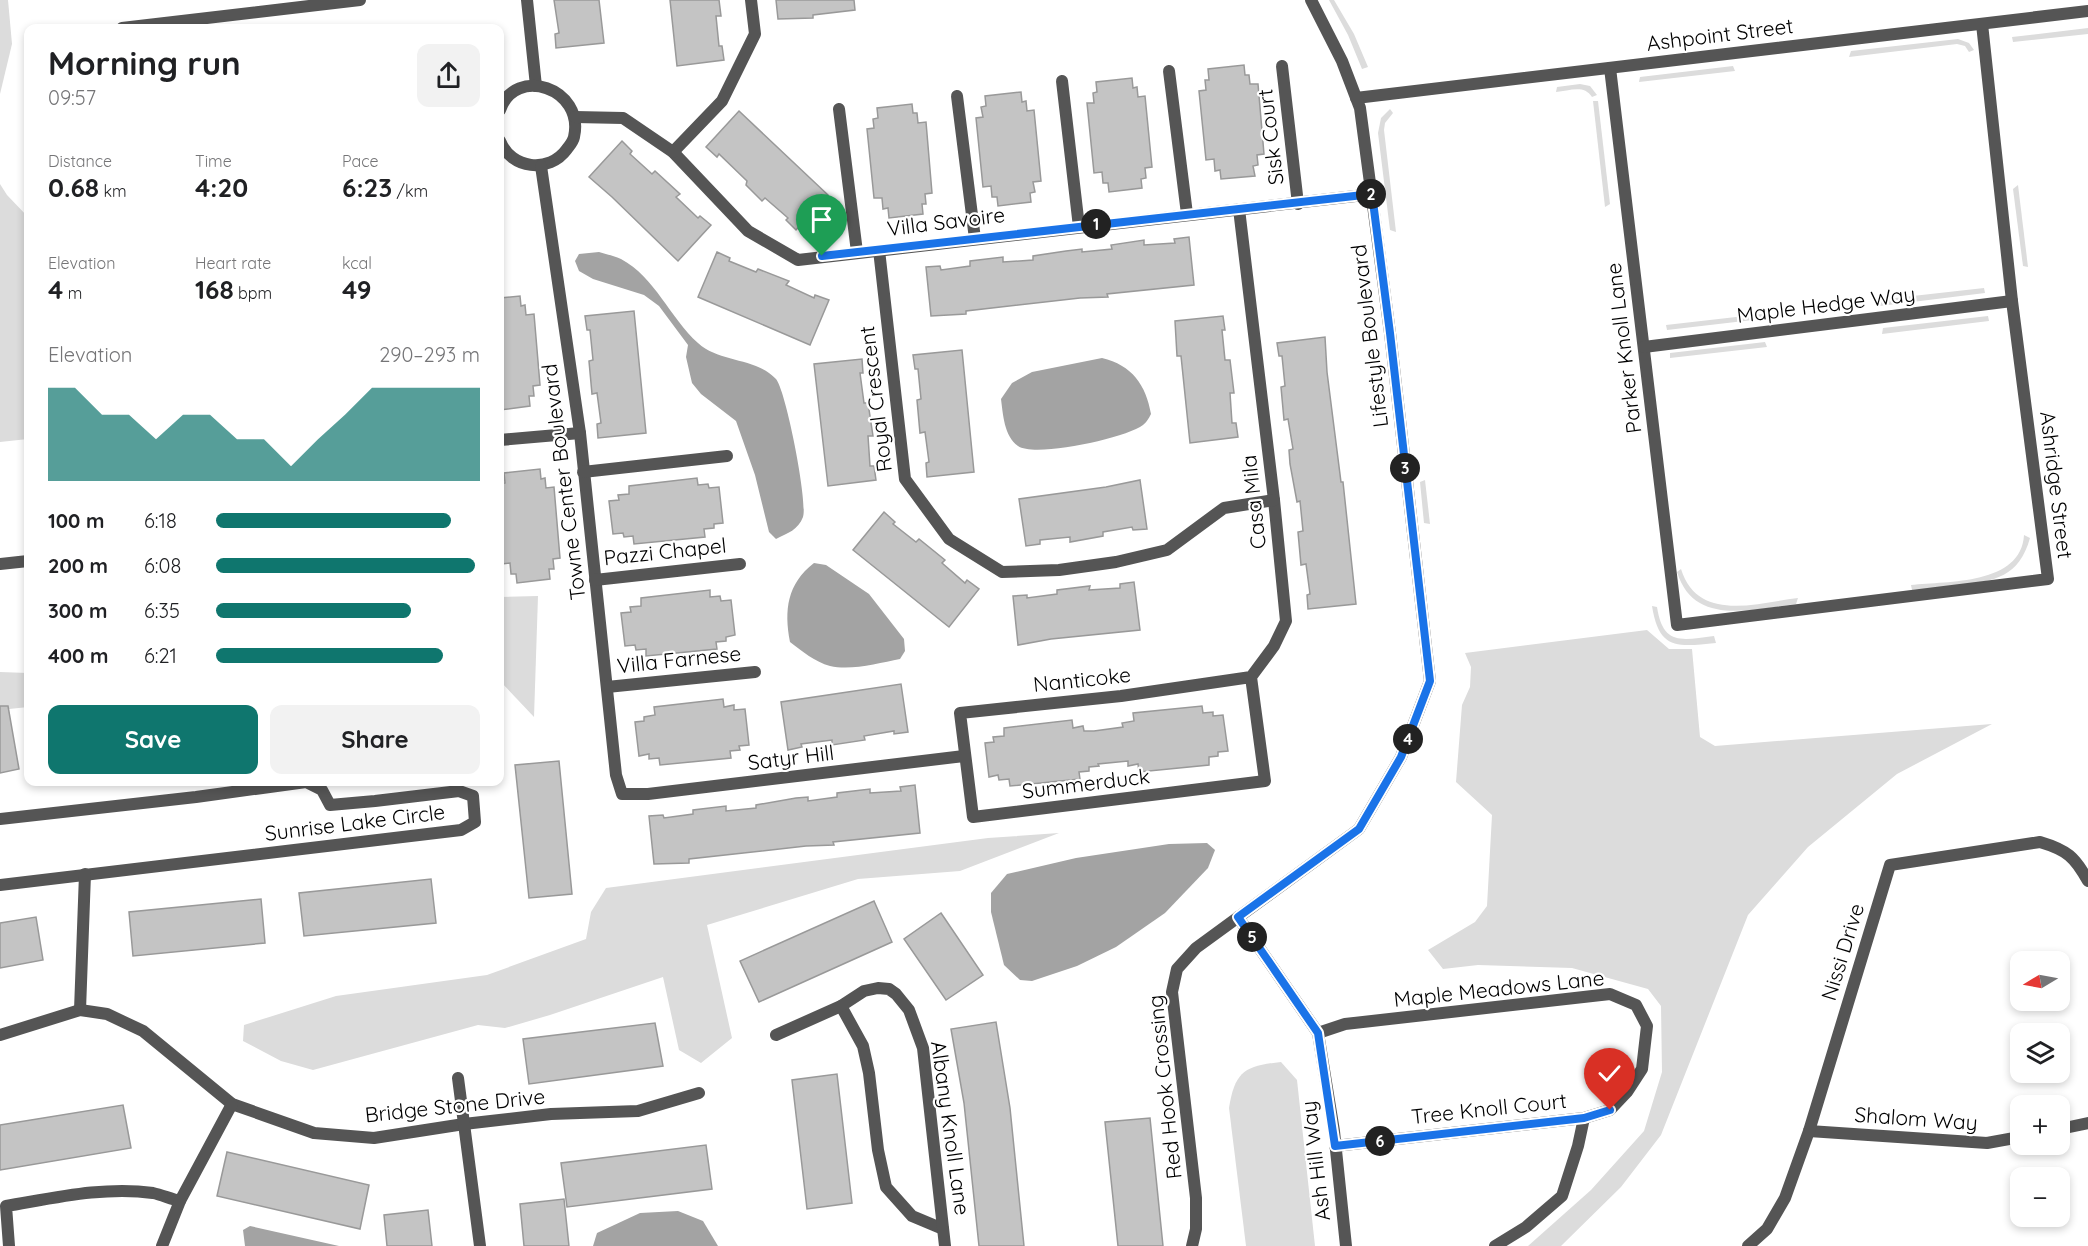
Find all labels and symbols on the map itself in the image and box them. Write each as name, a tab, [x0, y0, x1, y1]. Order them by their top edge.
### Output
street label: Ashpoint Street	[1645, 12, 1795, 56]
street label: Sisk Court	[1251, 88, 1289, 187]
pin: 2	[1356, 179, 1386, 209]
pin	[796, 194, 847, 256]
street label: Villa Savoire	[885, 201, 1006, 241]
pin: 1	[1081, 209, 1111, 239]
street label: Lifestyle Boulevard	[1345, 243, 1393, 429]
street label: Parker Knoll Lane	[1600, 261, 1646, 435]
street label: Maple Hedge Way	[1735, 280, 1917, 328]
street label: Royal Crescent	[853, 325, 897, 474]
street label: Towne Center Boulevard	[536, 363, 590, 602]
street label: Ashridge Street	[2035, 410, 2079, 560]
pin: 3	[1390, 453, 1420, 483]
street label: Casa Mila	[1235, 454, 1271, 550]
street label: Pazzi Chapel	[602, 532, 728, 570]
street label: Villa Farnese	[616, 640, 742, 678]
street label: Nanticoke	[1032, 661, 1132, 697]
pin: 4	[1393, 724, 1423, 754]
street label: Satyr Hill	[746, 739, 835, 775]
street label: Summerduck	[1020, 762, 1151, 804]
street label: Sunrise Lake Circle	[263, 798, 446, 846]
street label: Nissi Drive	[1815, 900, 1869, 1003]
pin: 5	[1237, 922, 1267, 952]
north arrow	[2010, 951, 2070, 1011]
street label: Maple Meadows Lane	[1392, 964, 1606, 1012]
street label: Red Hook Crossing	[1141, 994, 1187, 1181]
street label: Albany Knoll Lane	[926, 1039, 976, 1217]
pin	[1584, 1048, 1635, 1110]
street label: Bridge Stone Drive	[364, 1083, 546, 1127]
street label: Tree Knoll Court	[1410, 1087, 1568, 1129]
street label: Ash Hill Way	[1295, 1100, 1335, 1223]
street label: Shalom Way	[1854, 1101, 1979, 1135]
pin: 6	[1365, 1126, 1395, 1156]

